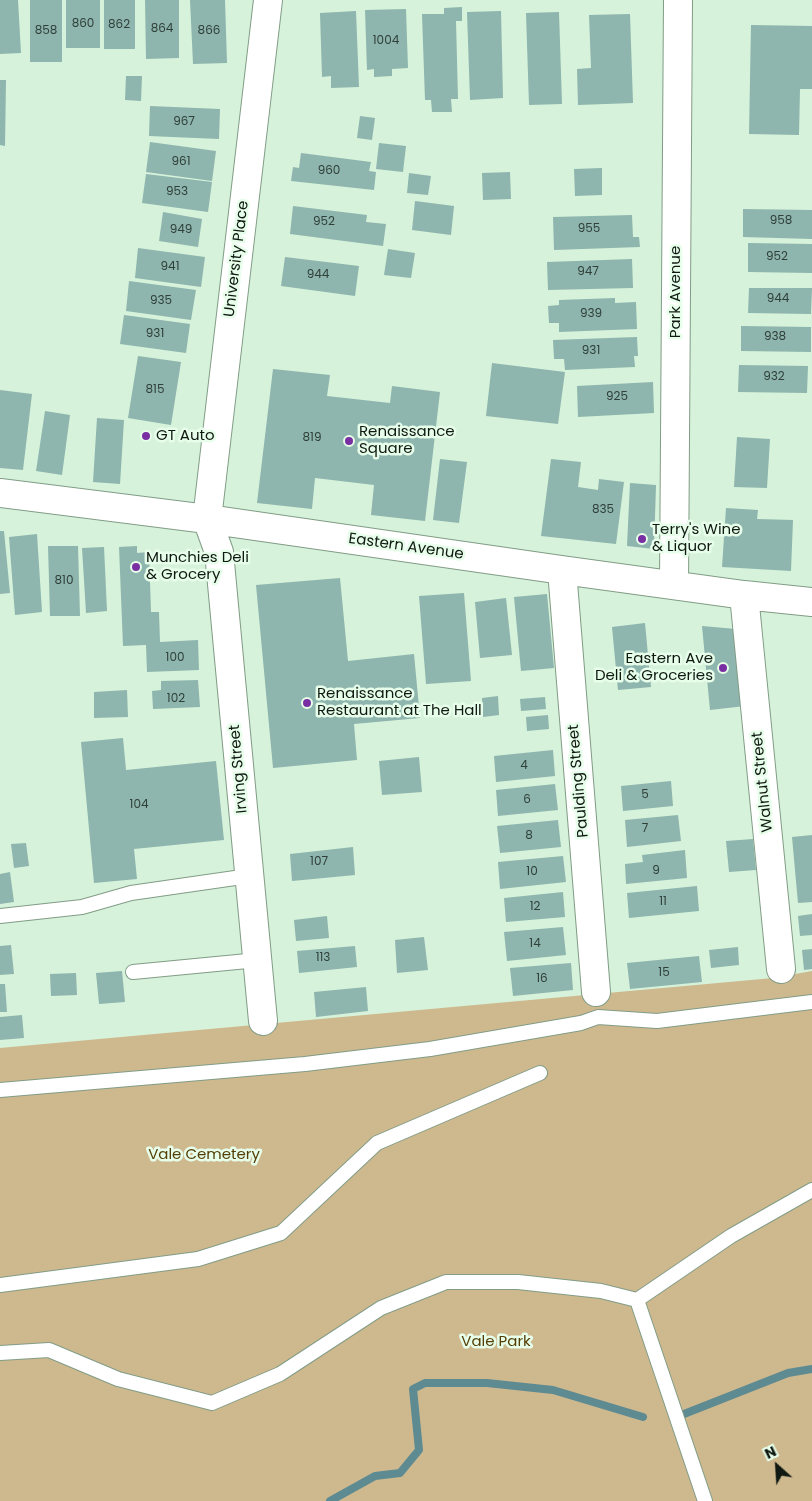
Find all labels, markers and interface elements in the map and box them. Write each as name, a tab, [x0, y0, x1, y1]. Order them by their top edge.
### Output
house number: 860	[72, 17, 94, 31]
house number: 862	[108, 18, 130, 32]
house number: 864	[151, 22, 173, 36]
house number: 858	[35, 24, 57, 38]
house number: 866	[198, 24, 220, 38]
house number: 1004	[373, 34, 399, 48]
house number: 967	[173, 115, 195, 129]
house number: 961	[171, 155, 191, 169]
house number: 960	[318, 164, 340, 178]
house number: 953	[166, 185, 188, 199]
street label: University Place	[221, 200, 253, 318]
house number: 958	[770, 214, 792, 228]
house number: 952	[313, 215, 335, 229]
house number: 955	[578, 222, 600, 236]
house number: 949	[170, 223, 192, 237]
street label: Park Avenue	[667, 246, 685, 338]
house number: 952	[766, 250, 788, 264]
house number: 941	[161, 260, 179, 274]
house number: 947	[577, 265, 599, 279]
house number: 944	[307, 268, 329, 282]
house number: 944	[767, 292, 789, 306]
house number: 935	[150, 294, 172, 308]
house number: 939	[580, 307, 602, 321]
house number: 931	[146, 327, 164, 341]
house number: 938	[764, 330, 786, 344]
house number: 931	[582, 344, 600, 358]
house number: 932	[763, 370, 785, 384]
house number: 815	[146, 383, 164, 397]
house number: 925	[606, 390, 628, 404]
place label: Renaissance Square	[359, 423, 455, 458]
place label: GT Auto	[156, 427, 215, 445]
marker: GT Auto	[140, 430, 152, 442]
house number: 819	[303, 431, 321, 445]
marker: Renaissance Square	[343, 435, 355, 447]
house number: 835	[592, 503, 614, 517]
place label: Terry's Wine & Liquor	[652, 521, 740, 556]
street label: Eastern Avenue	[347, 530, 465, 564]
marker: Terry's Wine & Liquor	[636, 533, 648, 545]
place label: Munchies Deli & Grocery	[146, 549, 249, 584]
marker: Munchies Deli & Grocery	[130, 561, 142, 573]
house number: 810	[55, 574, 73, 588]
place label: Eastern Ave Deli & Groceries	[595, 650, 713, 685]
house number: 100	[166, 651, 184, 665]
marker: Eastern Ave Deli & Groceries	[717, 662, 729, 674]
place label: Renaissance Restaurant at The Hall	[317, 685, 482, 720]
house number: 102	[167, 692, 185, 706]
marker: Renaissance Restaurant at The Hall	[301, 697, 313, 709]
street label: Irving Street	[226, 724, 252, 814]
street label: Paulding Street	[565, 724, 593, 838]
street label: Walnut Street	[749, 731, 777, 833]
house number: 4	[520, 759, 528, 773]
house number: 5	[641, 788, 649, 802]
house number: 6	[523, 793, 531, 807]
house number: 104	[130, 798, 148, 812]
house number: 7	[642, 822, 648, 836]
house number: 8	[525, 829, 533, 843]
house number: 107	[310, 855, 328, 869]
house number: 9	[652, 864, 660, 878]
house number: 10	[526, 865, 538, 879]
house number: 11	[659, 895, 667, 909]
house number: 12	[530, 900, 540, 914]
house number: 14	[529, 937, 541, 951]
house number: 113	[316, 951, 330, 965]
house number: 15	[658, 966, 670, 980]
house number: 16	[536, 972, 548, 986]
park label: Vale Cemetery	[148, 1146, 260, 1164]
park label: Vale Park	[461, 1333, 531, 1351]
north arrow	[752, 1441, 802, 1491]
text: N	[761, 1441, 780, 1464]

